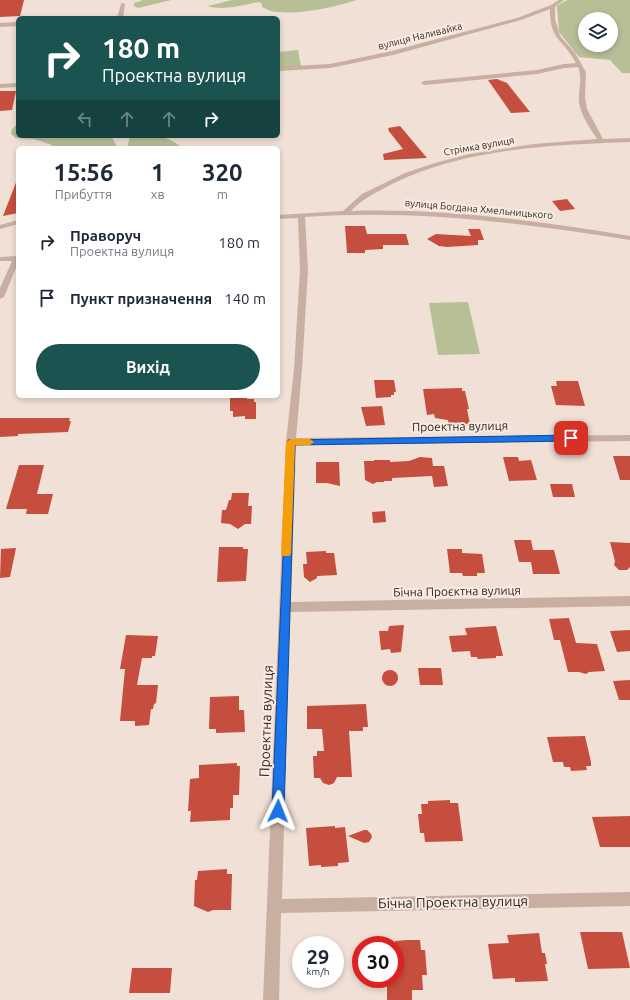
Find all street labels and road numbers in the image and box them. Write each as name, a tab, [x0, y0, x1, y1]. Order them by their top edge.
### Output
street label: вулиця Наливайка	[377, 20, 463, 52]
street label: Стрімка вулиця	[443, 134, 515, 158]
street label: вулиця Богдана Хмельницького	[404, 197, 554, 221]
street label: Проектна вулиця	[412, 419, 508, 433]
street label: Бічна Проєктна вулиця	[393, 583, 521, 599]
street label: Проектна вулиця	[256, 665, 276, 777]
street label: Бічна Проектна вулиця	[378, 893, 528, 911]

